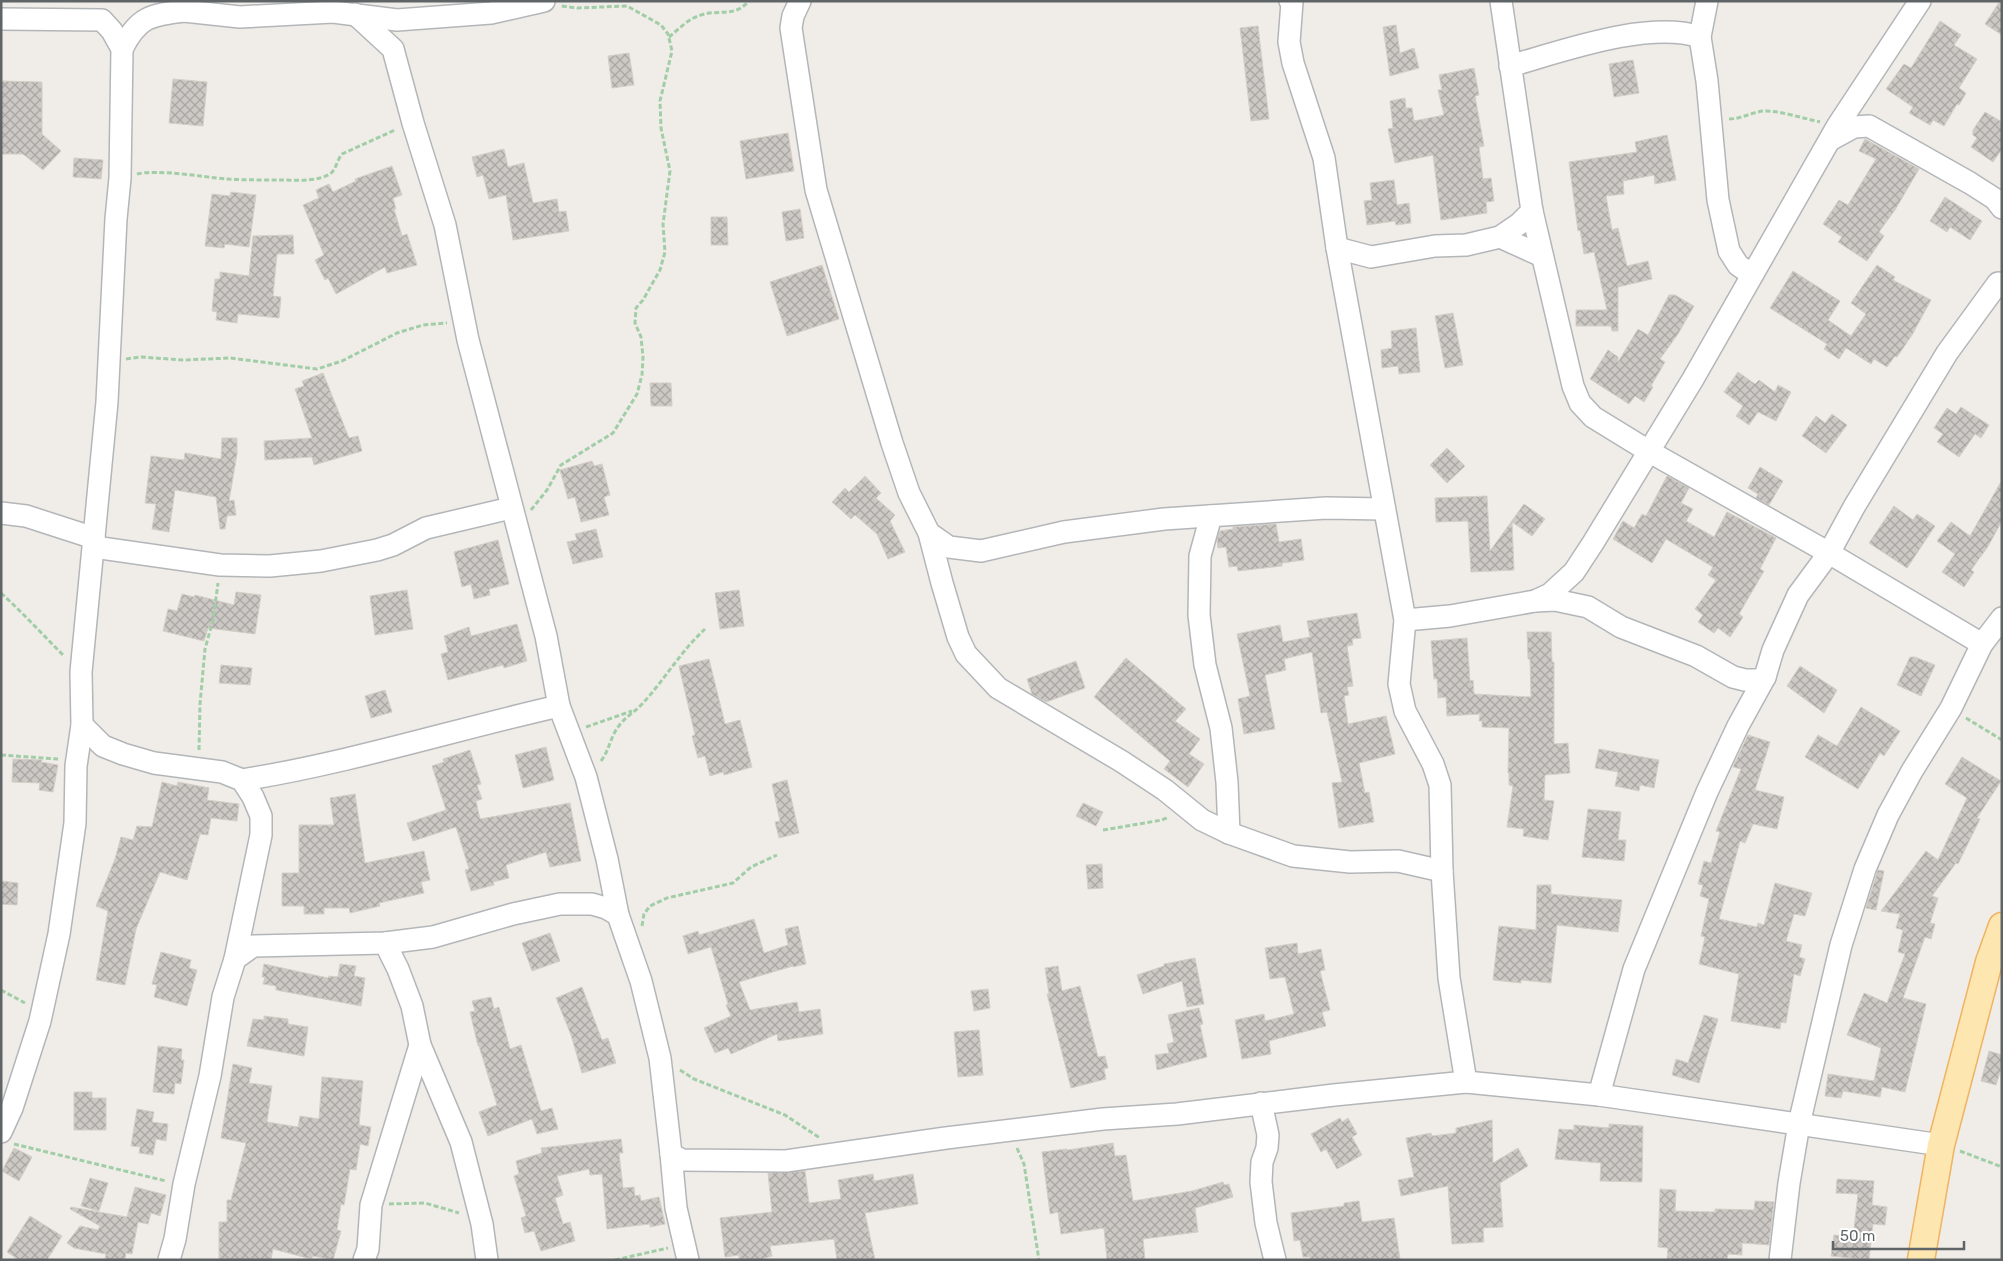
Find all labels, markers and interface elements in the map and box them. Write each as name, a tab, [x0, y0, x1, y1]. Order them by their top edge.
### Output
scale bar	[1833, 1218, 1964, 1250]
text: 50 m	[1840, 1227, 1875, 1245]

